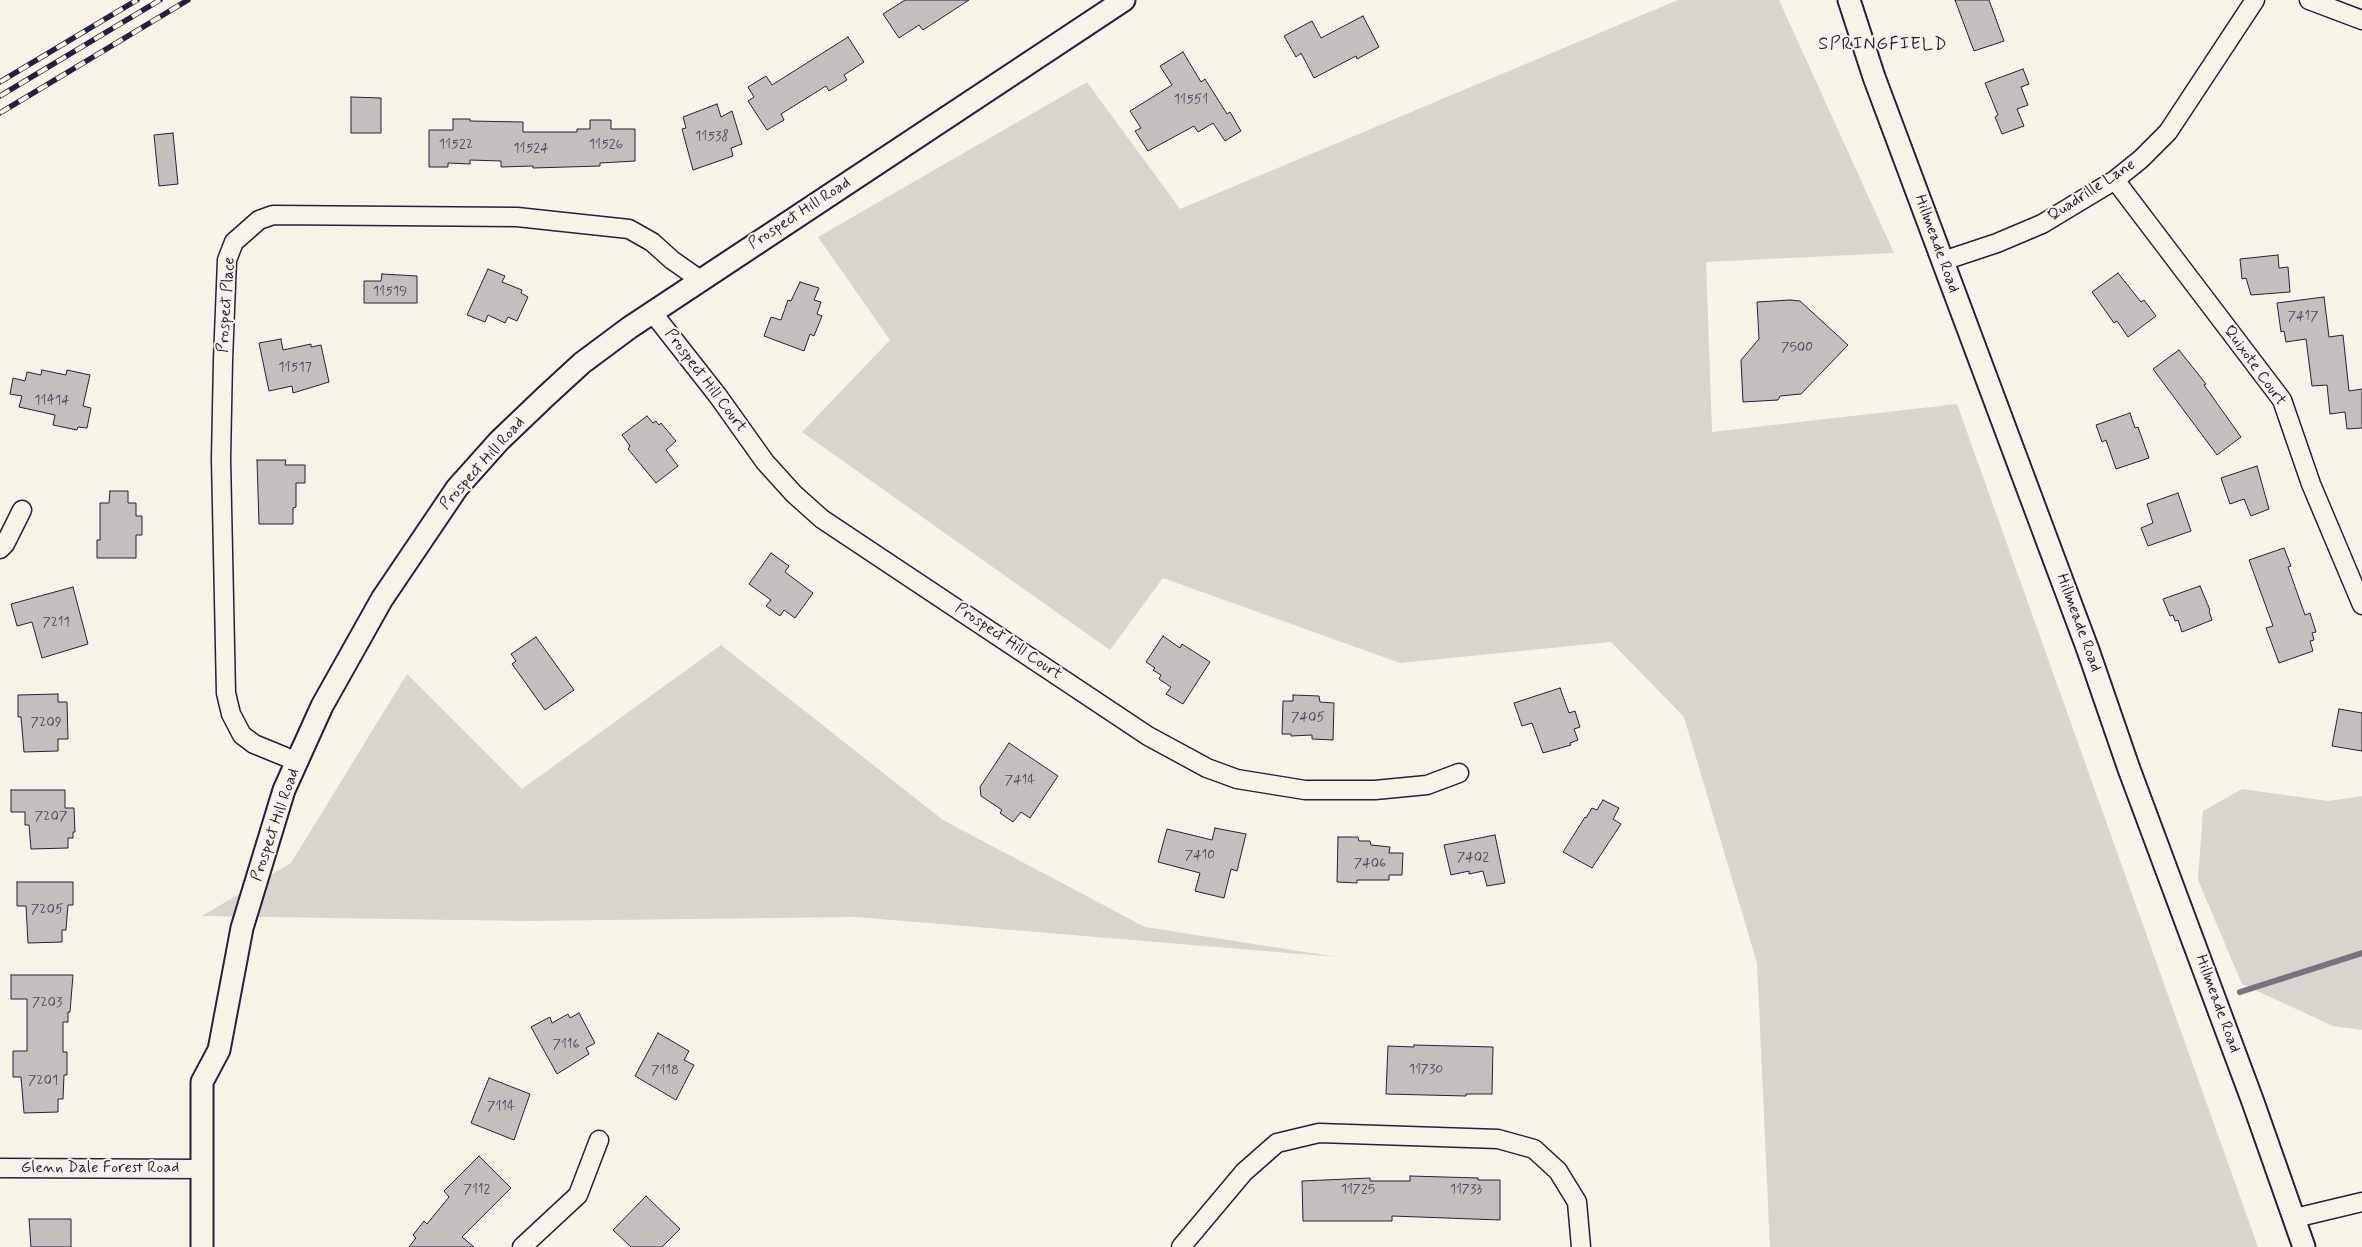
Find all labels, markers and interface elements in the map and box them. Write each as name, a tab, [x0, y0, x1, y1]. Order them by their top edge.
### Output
district label: SPRINGFIELD	[1816, 34, 1950, 56]
house number: 11551	[1174, 92, 1208, 108]
house number: 11538	[695, 129, 729, 145]
house number: 11522	[439, 137, 473, 153]
house number: 11526	[589, 137, 623, 153]
house number: 11524	[513, 141, 549, 157]
street label: Quadrille Lane	[2045, 156, 2139, 226]
street label: Prospect Hill Road	[745, 174, 855, 254]
street label: Hillmeade Road	[1909, 192, 1963, 296]
street label: Prospect Place	[214, 257, 240, 353]
house number: 11519	[373, 284, 407, 300]
house number: 7417	[2288, 309, 2318, 325]
street label: Quixote Court	[2218, 322, 2290, 410]
street label: Prospect Hill Court	[660, 326, 750, 436]
house number: 7500	[1781, 340, 1813, 356]
house number: 11517	[278, 360, 312, 376]
house number: 11414	[34, 393, 70, 409]
street label: Prospect Hill Road	[436, 414, 530, 514]
street label: Hillmeade Road	[2051, 571, 2105, 675]
street label: Prospect Hill Court	[951, 599, 1065, 685]
house number: 7211	[42, 615, 70, 631]
house number: 7405	[1291, 710, 1325, 726]
house number: 7209	[30, 715, 62, 731]
street label: Prospect Hill Road	[248, 766, 304, 884]
house number: 7414	[1005, 773, 1035, 789]
house number: 7207	[35, 809, 67, 825]
house number: 7410	[1185, 848, 1215, 864]
house number: 7402	[1457, 850, 1489, 866]
house number: 7406	[1354, 856, 1386, 872]
house number: 7205	[31, 902, 63, 918]
street label: Hillmeade Road	[2190, 952, 2244, 1056]
house number: 7203	[32, 995, 62, 1011]
house number: 7116	[552, 1037, 580, 1053]
house number: 11730	[1409, 1062, 1443, 1078]
house number: 7118	[651, 1063, 679, 1079]
house number: 7201	[28, 1073, 58, 1089]
house number: 7114	[487, 1099, 515, 1115]
street label: Glenn Dale Forest Road	[21, 1159, 179, 1179]
house number: 7112	[464, 1182, 490, 1198]
house number: 11725	[1341, 1182, 1375, 1198]
house number: 11733	[1450, 1182, 1482, 1198]

